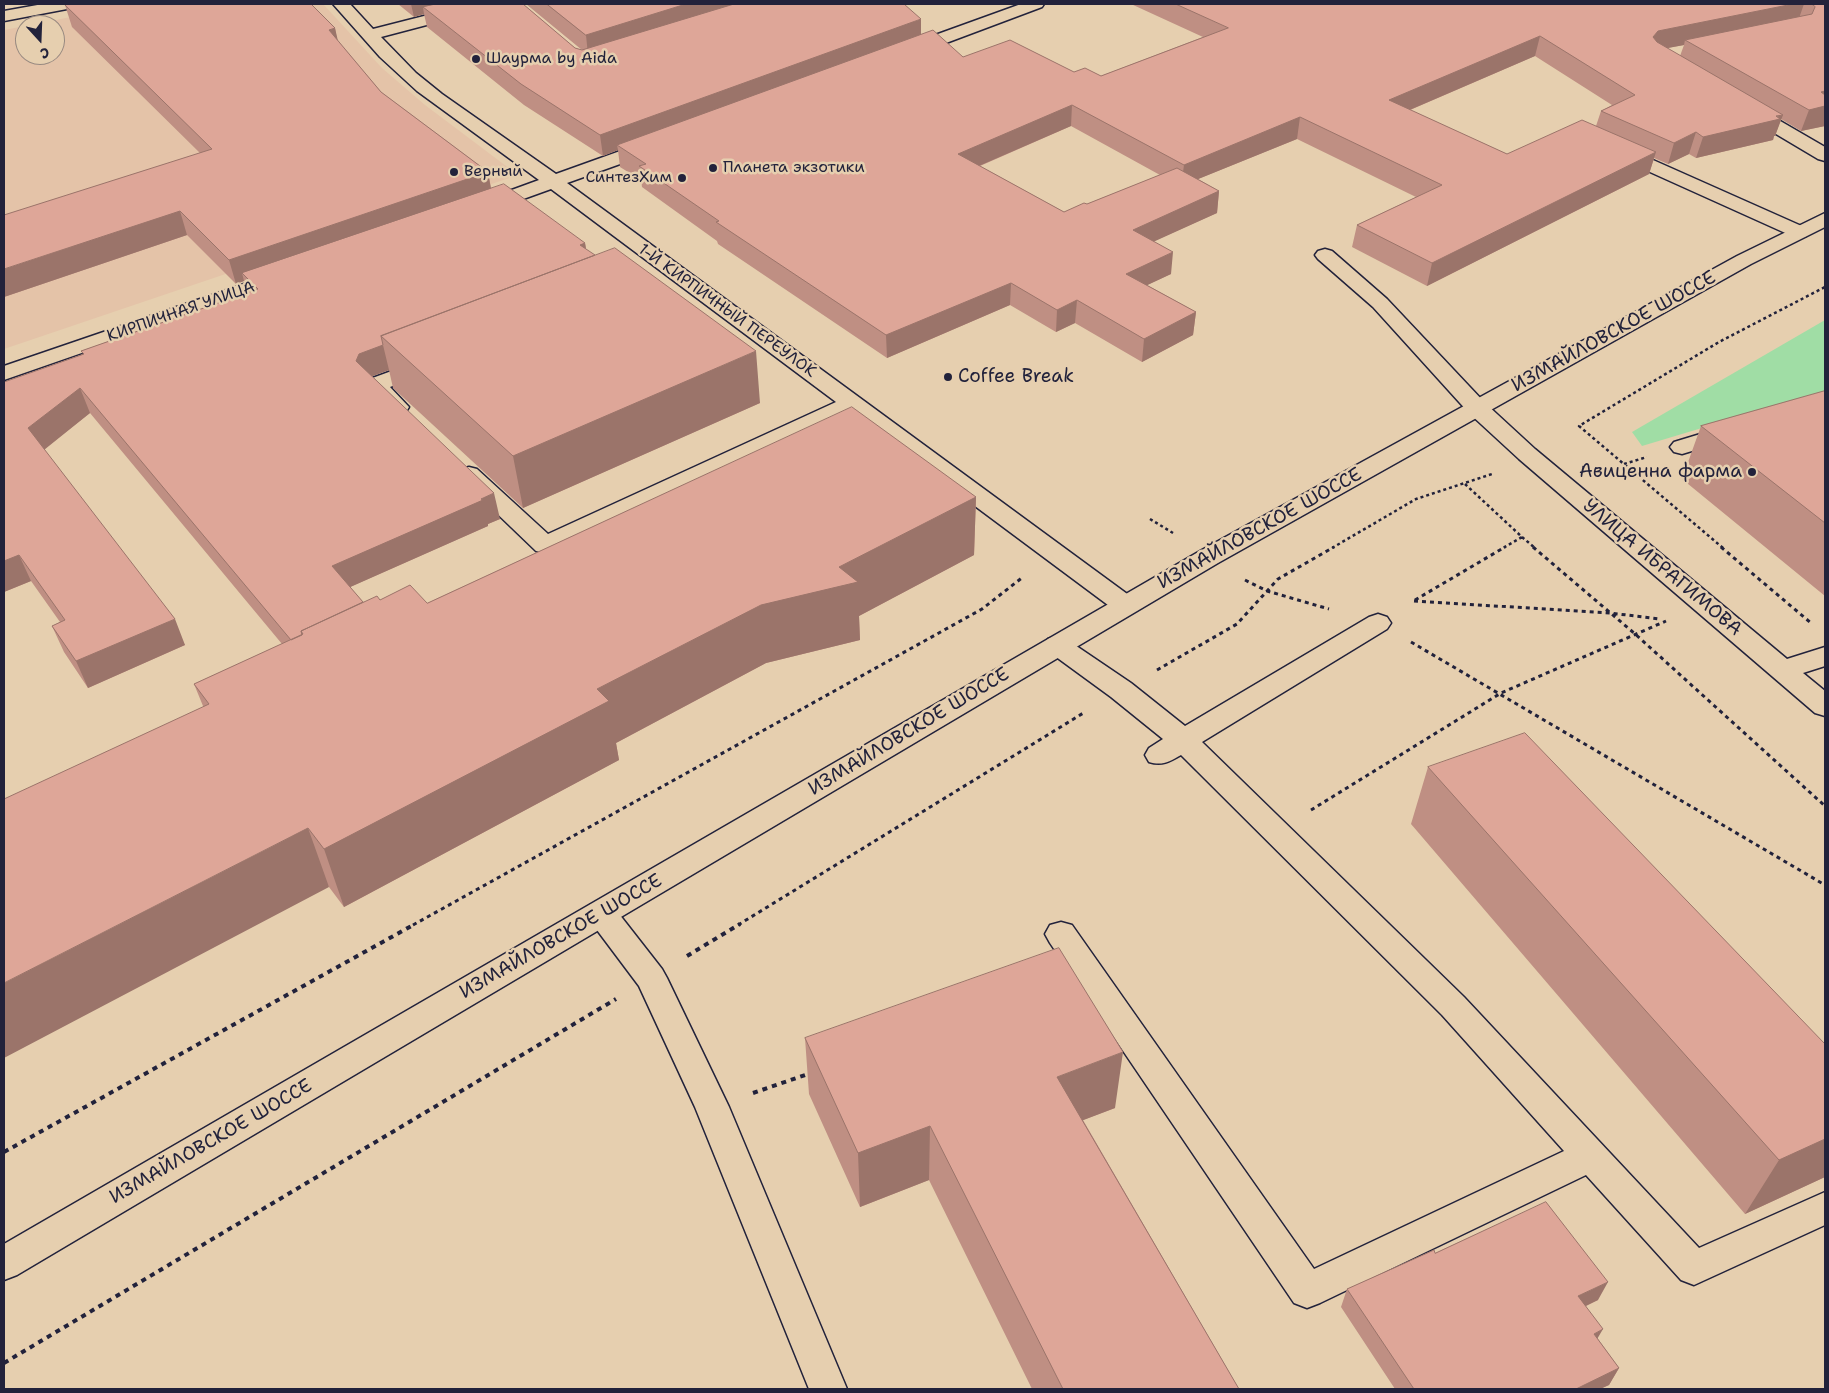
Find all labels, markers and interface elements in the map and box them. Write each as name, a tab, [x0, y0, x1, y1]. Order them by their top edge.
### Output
north arrow	[15, 15, 65, 65]
text: С	[38, 43, 52, 63]
place label: Шаурма by Aida	[486, 49, 617, 69]
marker: Шаурма by Aida	[470, 53, 482, 65]
place label: Планета экзотики	[723, 158, 865, 178]
place label: Верный	[464, 162, 523, 182]
marker: Планета экзотики	[707, 162, 719, 174]
marker: Верный	[448, 166, 460, 178]
place label: СинтезХим	[585, 168, 672, 188]
marker: СинтезХим	[676, 172, 688, 184]
street label: 1-Й КИРПИЧНЫЙ ПЕРЕУЛОК	[634, 240, 820, 382]
street label: ИЗМАЙЛОВСКОЕ ШОССЕ	[1508, 266, 1720, 398]
street label: КИРПИЧНАЯ УЛИЦА	[105, 278, 257, 346]
place label: Coffee Break	[958, 366, 1074, 388]
marker: Coffee Break	[942, 371, 954, 383]
place label: Авиценна фарма	[1579, 461, 1742, 483]
street label: ИЗМАЙЛОВСКОЕ ШОССЕ	[1154, 463, 1366, 595]
marker: Авиценна фарма	[1746, 466, 1758, 478]
street label: УЛИЦА ИБРАГИМОВА	[1578, 495, 1746, 641]
street label: ИЗМАЙЛОВСКОЕ ШОССЕ	[805, 663, 1013, 801]
street label: ИЗМАЙЛОВСКОЕ ШОССЕ	[456, 870, 666, 1004]
street label: ИЗМАЙЛОВСКОЕ ШОССЕ	[106, 1075, 316, 1209]

